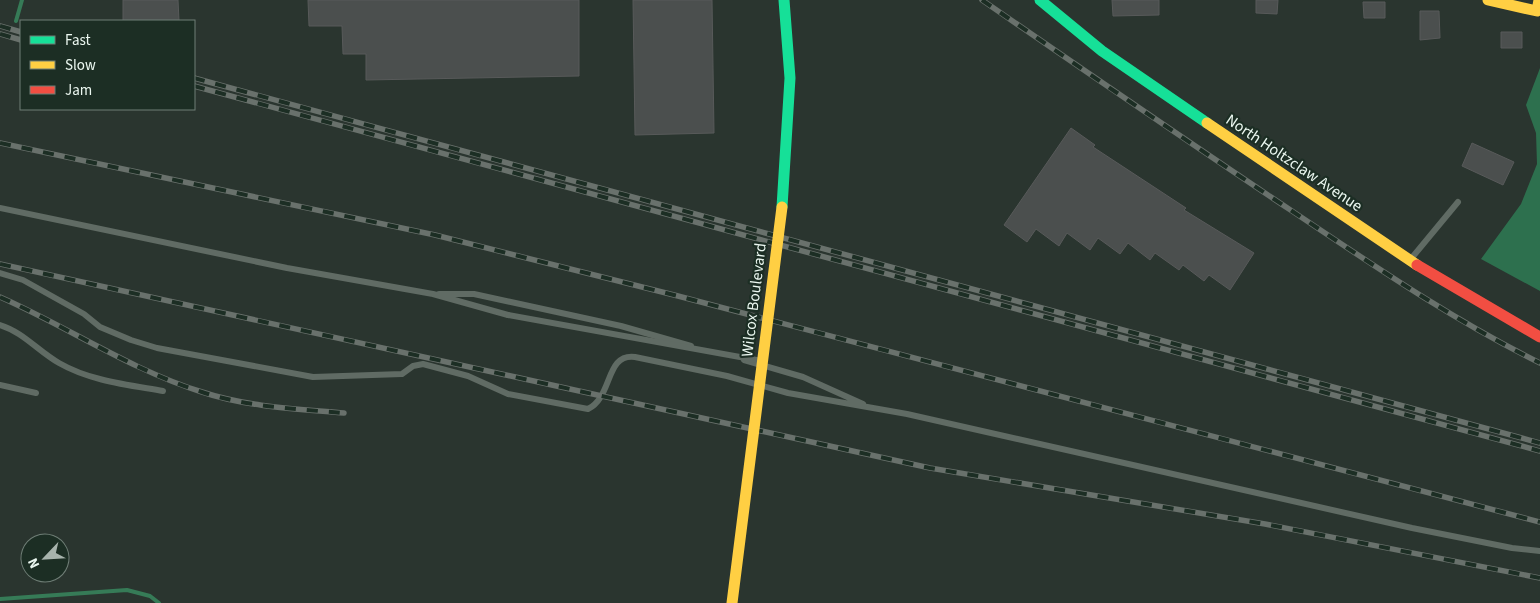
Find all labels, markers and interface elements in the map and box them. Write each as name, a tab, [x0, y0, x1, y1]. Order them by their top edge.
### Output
legend	[20, 20, 195, 110]
text: Fast	[65, 30, 91, 51]
text: Slow	[65, 55, 96, 76]
text: Jam	[65, 80, 92, 101]
street label: North Holtzclaw Avenue	[1221, 109, 1367, 217]
street label: Wilcox Boulevard	[736, 242, 772, 358]
north arrow	[20, 533, 70, 583]
text: N	[23, 555, 45, 572]

